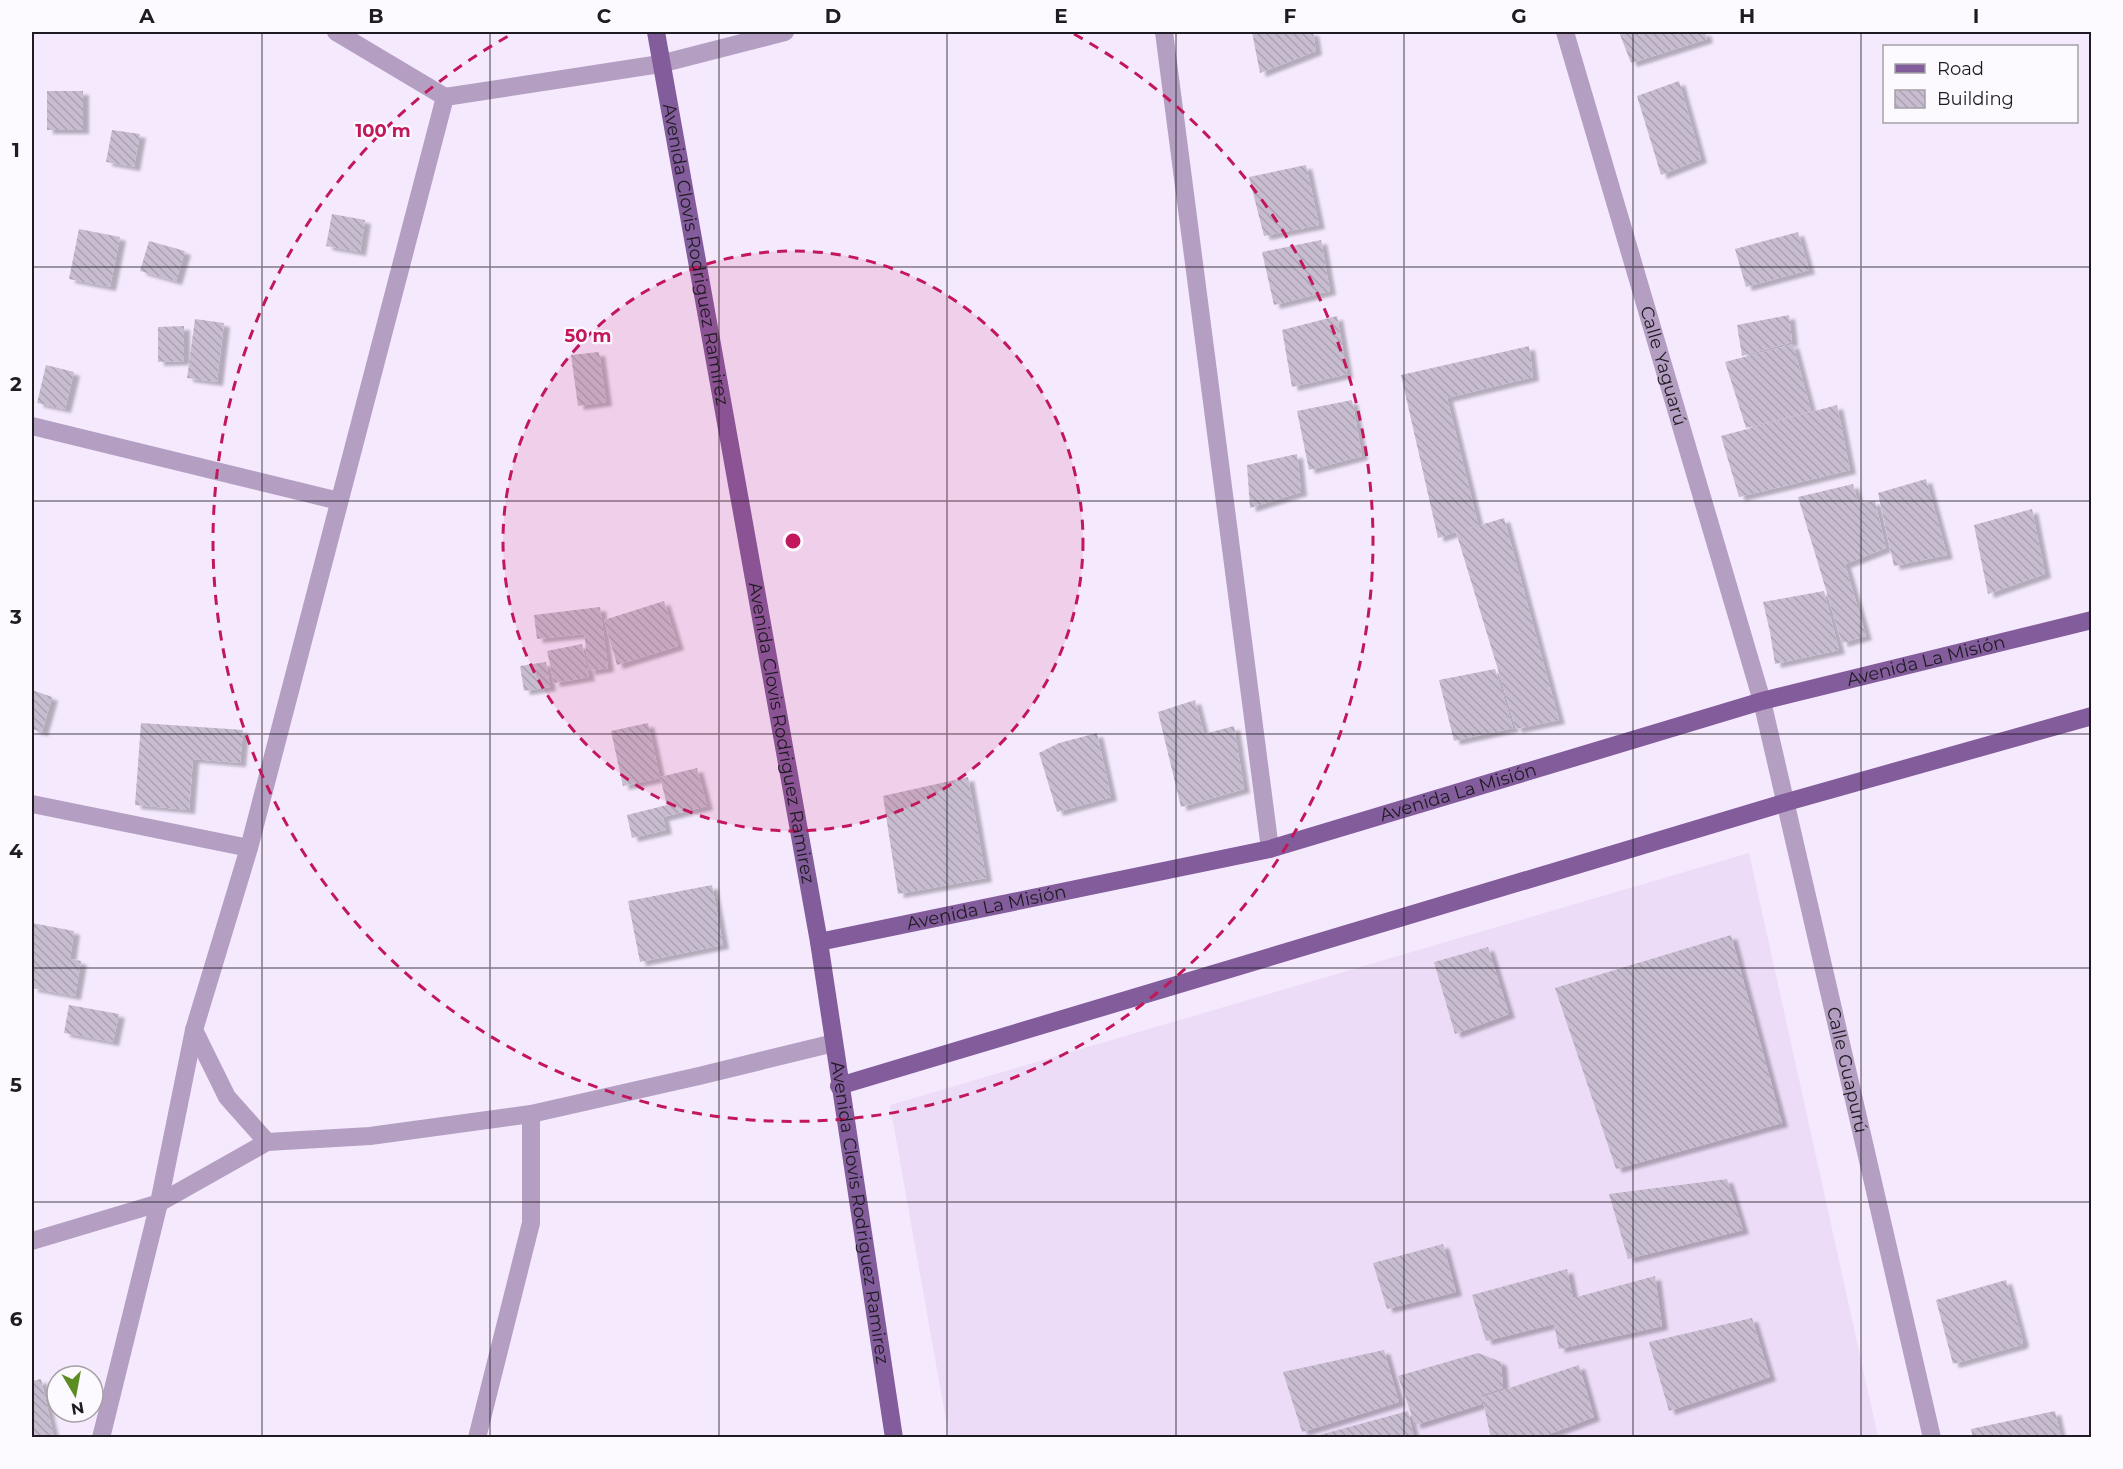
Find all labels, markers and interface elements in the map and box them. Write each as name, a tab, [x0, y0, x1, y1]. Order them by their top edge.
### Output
text: A	[138, 4, 155, 28]
text: B	[368, 4, 384, 28]
text: C	[597, 4, 612, 28]
text: D	[825, 4, 841, 28]
text: E	[1054, 4, 1068, 28]
text: F	[1284, 4, 1297, 28]
text: G	[1511, 4, 1527, 28]
text: H	[1739, 4, 1755, 28]
text: I	[1973, 4, 1979, 28]
legend	[1883, 45, 2078, 123]
text: Road	[1937, 58, 1984, 80]
text: Building	[1937, 88, 2014, 110]
street label: Avenida Clovis Rodriguez Ramirez	[658, 102, 734, 407]
text: 100 m	[355, 120, 411, 142]
text: 1	[12, 138, 20, 162]
street label: Calle Yaguarú	[1635, 303, 1691, 428]
text: 50 m	[565, 325, 611, 347]
text: 2	[10, 372, 22, 396]
centre of rings	[783, 531, 803, 551]
street label: Avenida Clovis Rodriguez Ramirez	[744, 580, 819, 886]
text: 3	[9, 605, 22, 629]
street label: Avenida La Misión	[1844, 631, 2007, 691]
street label: Avenida La Misión	[1377, 758, 1539, 826]
text: 4	[9, 839, 23, 863]
street label: Avenida La Misión	[905, 880, 1068, 935]
street label: Calle Guapurú	[1822, 1005, 1872, 1135]
street label: Avenida Clovis Rodriguez Ramirez	[826, 1059, 894, 1366]
text: 5	[10, 1073, 22, 1097]
text: 6	[10, 1307, 23, 1331]
north arrow	[45, 1364, 105, 1424]
text: N	[69, 1398, 86, 1419]

